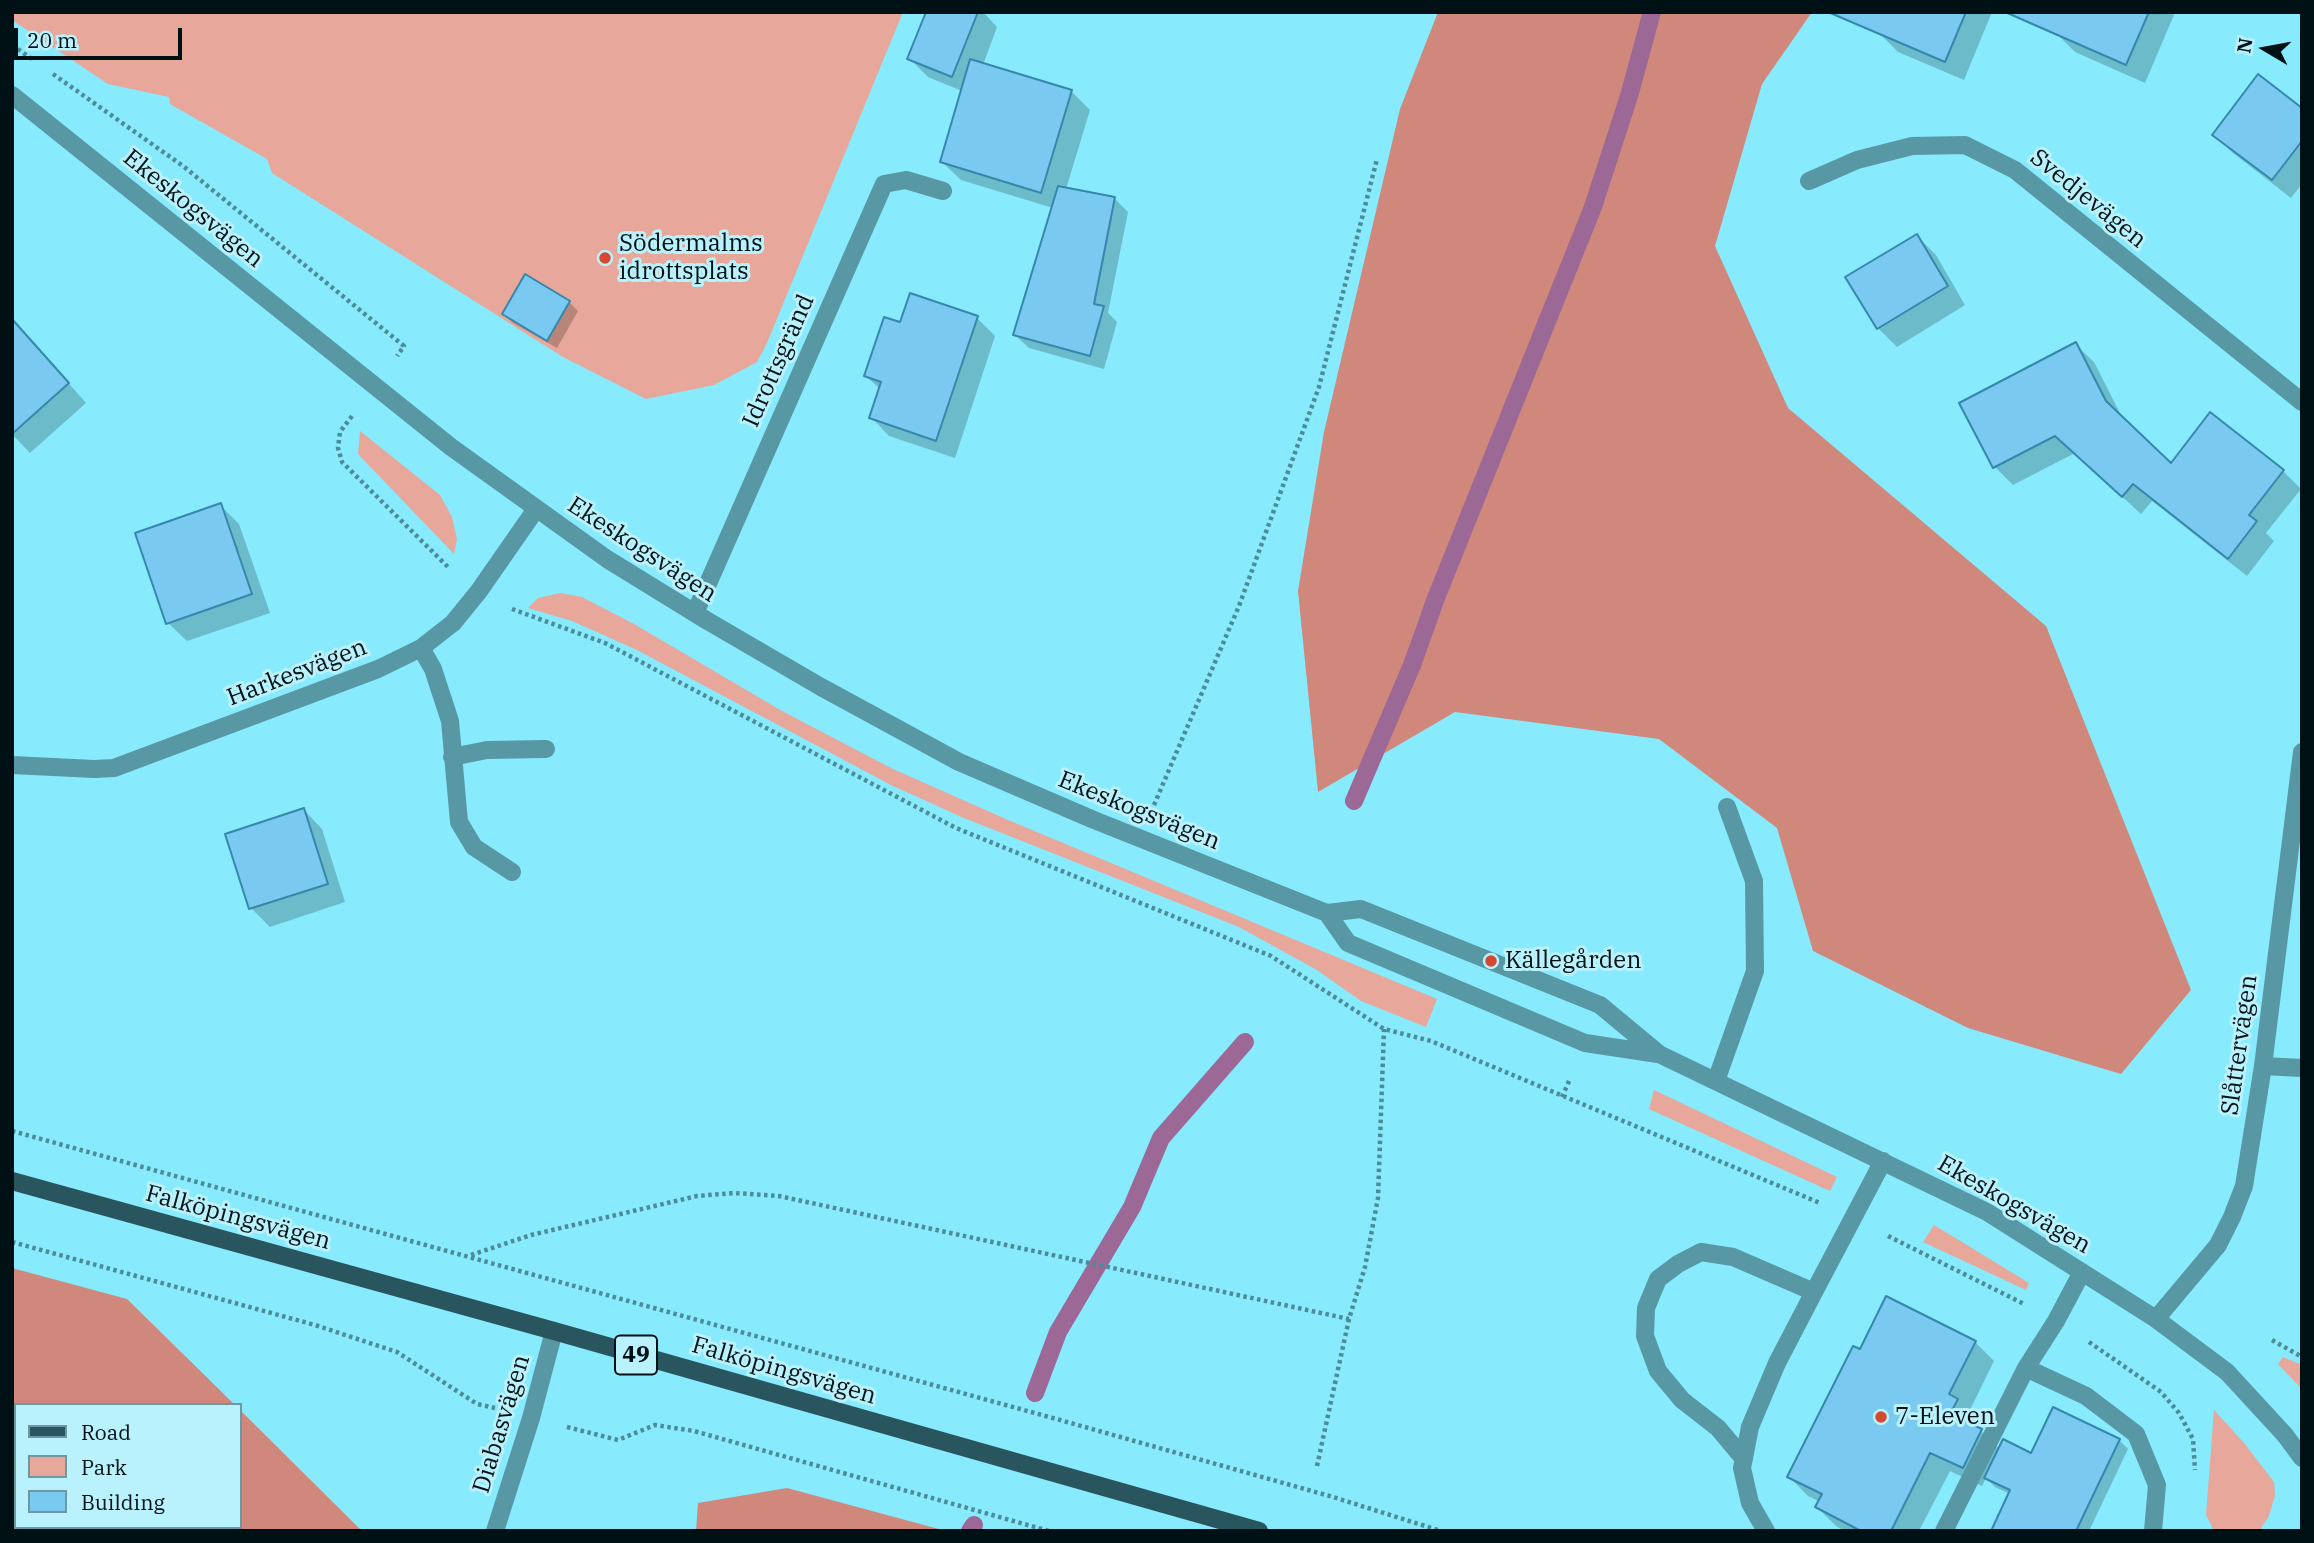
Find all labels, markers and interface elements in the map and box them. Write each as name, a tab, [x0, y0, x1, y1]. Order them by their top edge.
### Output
scale bar	[18, 14, 186, 58]
north arrow	[2230, 14, 2300, 84]
text: 20 m	[27, 26, 77, 54]
text: N	[2231, 36, 2257, 55]
street label: Svedjevägen	[2024, 143, 2152, 255]
street label: Ekeskogsvägen	[117, 144, 269, 274]
place label: Södermalms idrottsplats	[619, 230, 763, 286]
marker: Södermalms idrottsplats	[597, 250, 613, 266]
street label: Idrottsgränd	[737, 290, 821, 432]
street label: Ekeskogsvägen	[562, 491, 722, 609]
street label: Harkesvägen	[223, 633, 371, 713]
street label: Ekeskogsvägen	[1054, 765, 1224, 857]
place label: Källegården	[1505, 947, 1641, 975]
marker: Källegården	[1483, 953, 1499, 969]
street label: Slåttervägen	[2216, 973, 2264, 1117]
street label: Ekeskogsvägen	[1932, 1150, 2096, 1260]
street label: Falköpingsvägen	[142, 1179, 334, 1257]
street label: Falköpingsvägen	[689, 1331, 879, 1411]
road number: 49	[615, 1336, 657, 1374]
street label: Diabasvägen	[467, 1351, 537, 1497]
legend	[14, 1403, 242, 1529]
place label: 7-Eleven	[1895, 1403, 1995, 1431]
marker: 7-Eleven	[1873, 1409, 1889, 1425]
text: Road	[81, 1418, 131, 1446]
text: Park	[81, 1453, 127, 1481]
text: Building	[81, 1488, 165, 1516]

